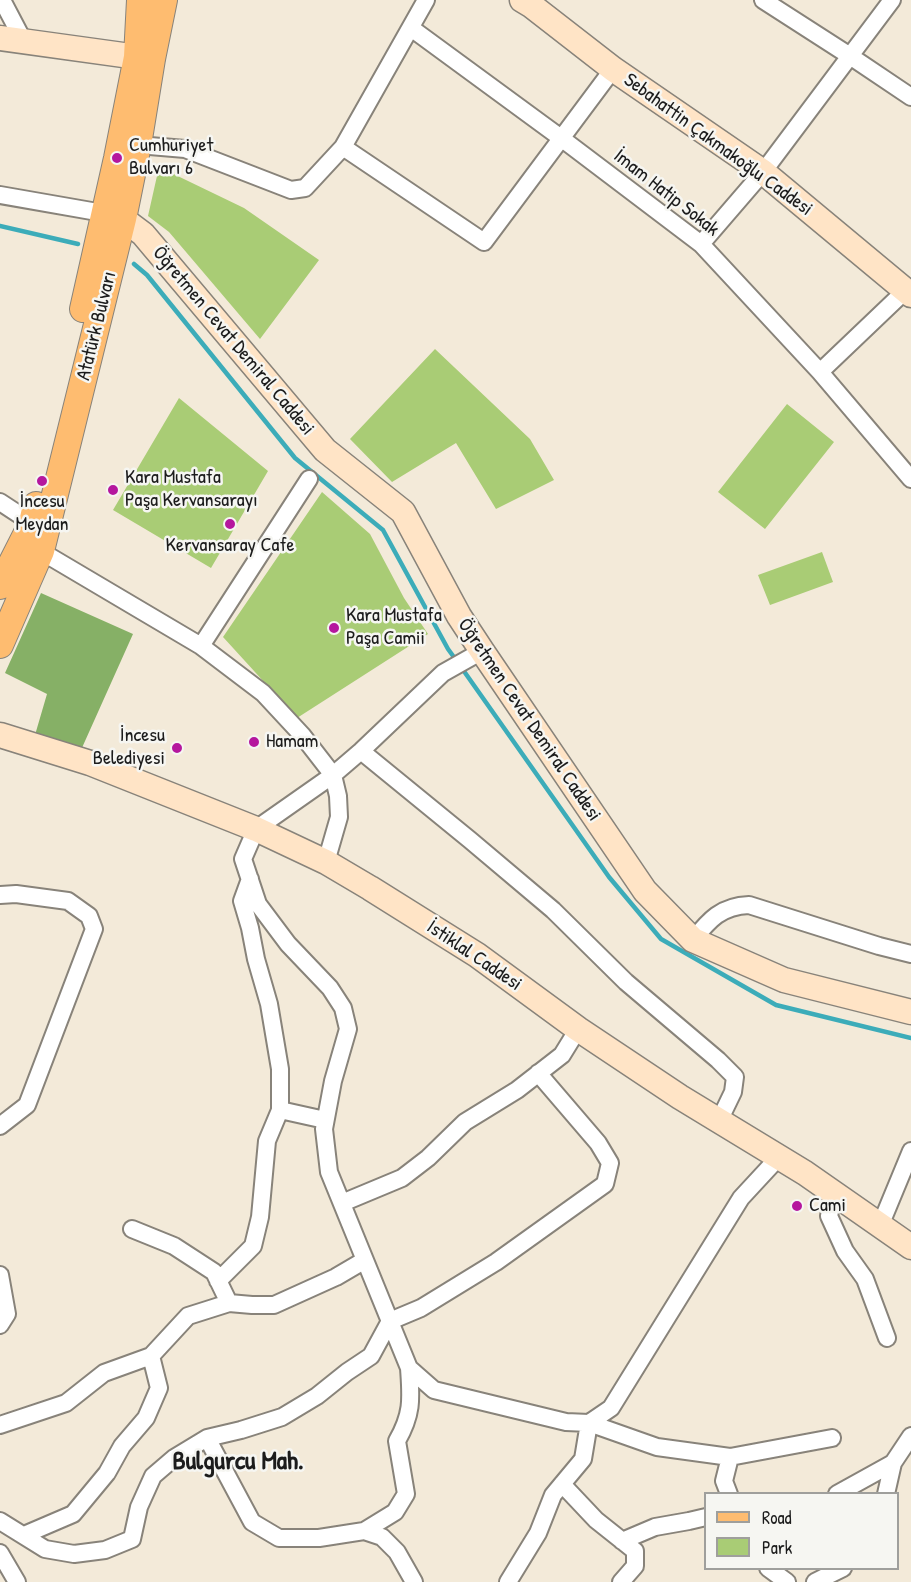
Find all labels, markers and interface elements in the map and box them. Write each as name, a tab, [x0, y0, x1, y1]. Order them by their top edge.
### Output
street label: Sebahattin Çakmakoğlu Caddesi	[619, 68, 817, 222]
place label: Cumhuriyet Bulvarı 6	[129, 134, 213, 181]
street label: İmam Hatip Sokak	[608, 144, 724, 242]
marker: Cumhuriyet Bulvarı 6	[110, 151, 124, 165]
street label: Öğretmen Cevat Demiral Caddesi	[147, 242, 319, 440]
street label: Atatürk Bulvarı	[72, 269, 122, 383]
place label: Kara Mustafa Paşa Kervansarayı	[125, 466, 258, 513]
marker: İncesu Meydan	[35, 474, 49, 488]
marker: Kara Mustafa Paşa Kervansarayı	[106, 483, 120, 497]
place label: İncesu Meydan	[16, 490, 68, 537]
marker: Kervansaray Cafe	[223, 517, 237, 531]
place label: Kervansaray Cafe	[165, 534, 295, 558]
place label: Kara Mustafa Paşa Camii	[346, 604, 442, 651]
street label: Öğretmen Cevat Demiral Caddesi	[452, 614, 606, 826]
marker: Kara Mustafa Paşa Camii	[327, 621, 341, 635]
place label: İncesu Belediyesi	[93, 724, 165, 771]
place label: Hamam	[266, 730, 318, 754]
marker: Hamam	[247, 735, 261, 749]
marker: İncesu Belediyesi	[170, 741, 184, 755]
street label: İstiklal Caddesi	[422, 915, 526, 997]
place label: Cami	[809, 1194, 846, 1218]
marker: Cami	[790, 1199, 804, 1213]
district label: Bulgurcu Mah.	[172, 1446, 304, 1478]
legend	[704, 1492, 899, 1570]
text: Road	[762, 1505, 792, 1530]
text: Park	[762, 1535, 792, 1560]

